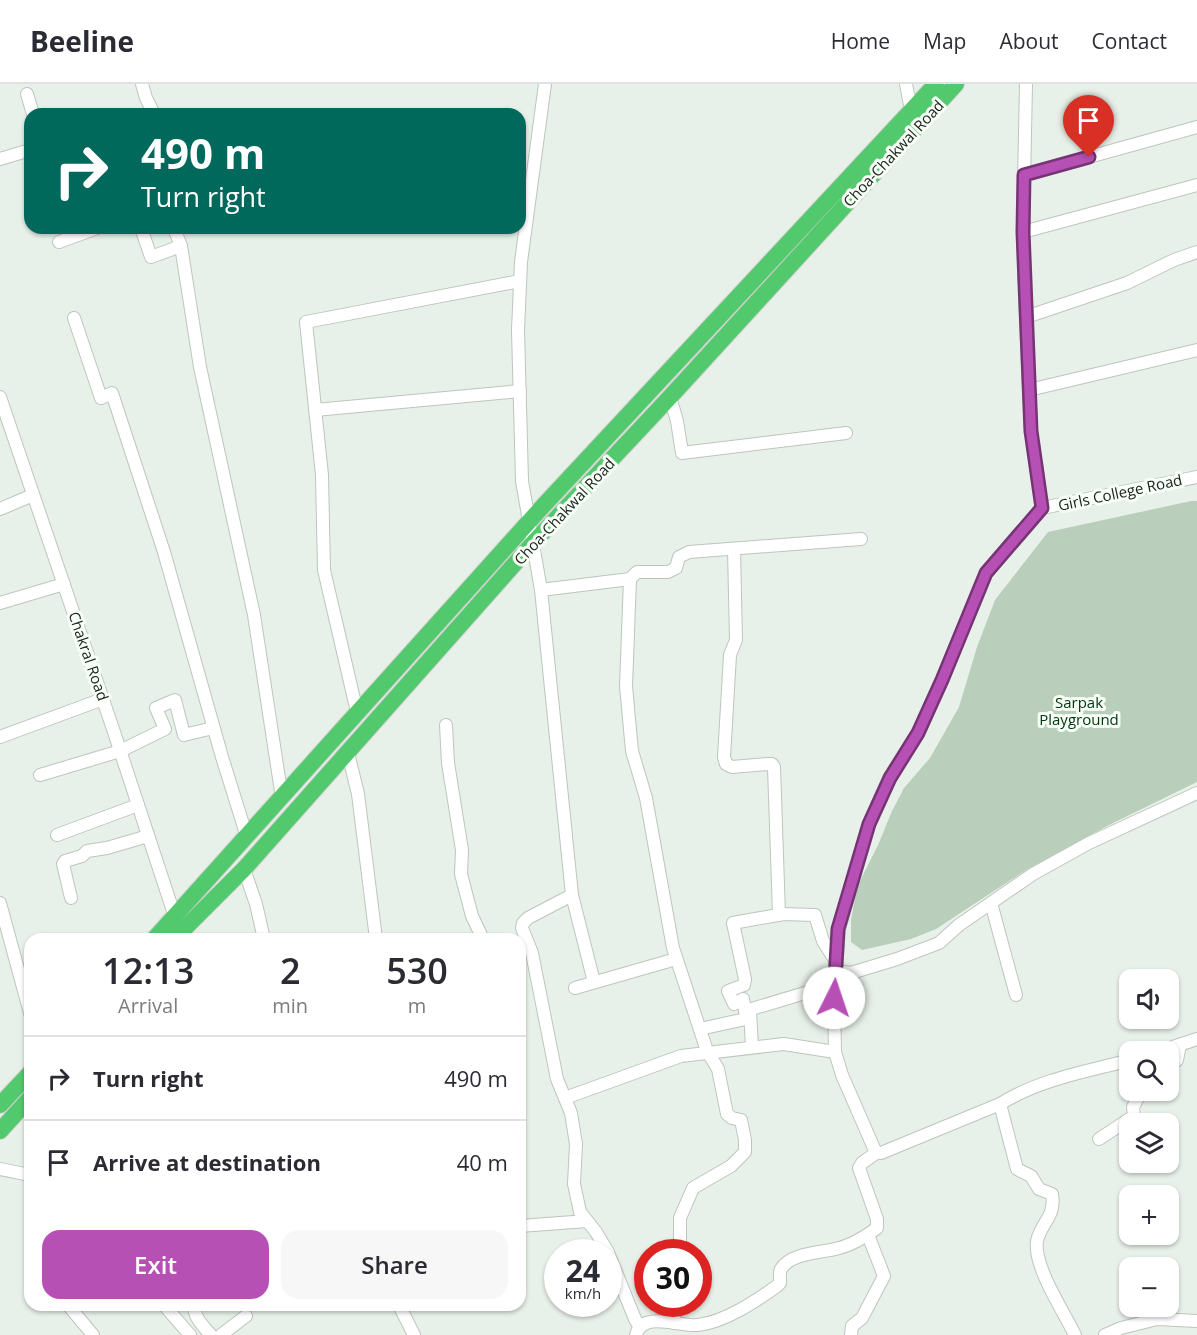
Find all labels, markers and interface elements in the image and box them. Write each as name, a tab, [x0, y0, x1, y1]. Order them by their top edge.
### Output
text: Beeline	[30, 22, 134, 60]
text: Home	[831, 27, 890, 55]
text: Map	[923, 27, 966, 55]
text: About	[999, 27, 1059, 55]
text: Contact	[1092, 27, 1167, 55]
street label: Choa-Chakwal Road	[838, 95, 948, 211]
pin	[1063, 95, 1114, 157]
icon: arrive	[1072, 104, 1105, 137]
text: 490 m	[141, 124, 265, 181]
icon: right	[42, 132, 120, 210]
text: Turn right	[141, 178, 266, 215]
street label: Choa-Chakwal Road	[509, 453, 619, 569]
street label: Girls College Road	[1056, 469, 1184, 515]
street label: Chakral Road	[64, 609, 114, 703]
park label: Sarpak Playground	[1039, 692, 1119, 729]
text: 12:13	[102, 946, 194, 995]
text: 2	[280, 946, 301, 995]
text: 530	[386, 946, 448, 995]
position arrow	[802, 966, 866, 1030]
map controls	[1119, 969, 1179, 1317]
button: sound	[1119, 969, 1179, 1029]
text: Arrival	[118, 992, 178, 1019]
text: min	[272, 992, 308, 1019]
text: m	[408, 992, 426, 1019]
button: search	[1119, 1041, 1179, 1101]
icon: right	[42, 1062, 75, 1095]
text: Turn right	[93, 1063, 204, 1093]
text: 490 m	[444, 1063, 508, 1093]
button: layers	[1119, 1113, 1179, 1173]
icon: arrive	[42, 1146, 75, 1179]
text: Arrive at destination	[93, 1147, 321, 1177]
text: 40 m	[457, 1147, 508, 1177]
button: +	[1119, 1185, 1179, 1245]
button: Exit	[42, 1230, 269, 1299]
button: Share	[281, 1230, 508, 1299]
speed limit sign: 30	[634, 1239, 712, 1317]
text: 24	[566, 1250, 600, 1291]
button: −	[1119, 1257, 1179, 1317]
text: km/h	[565, 1283, 601, 1303]

